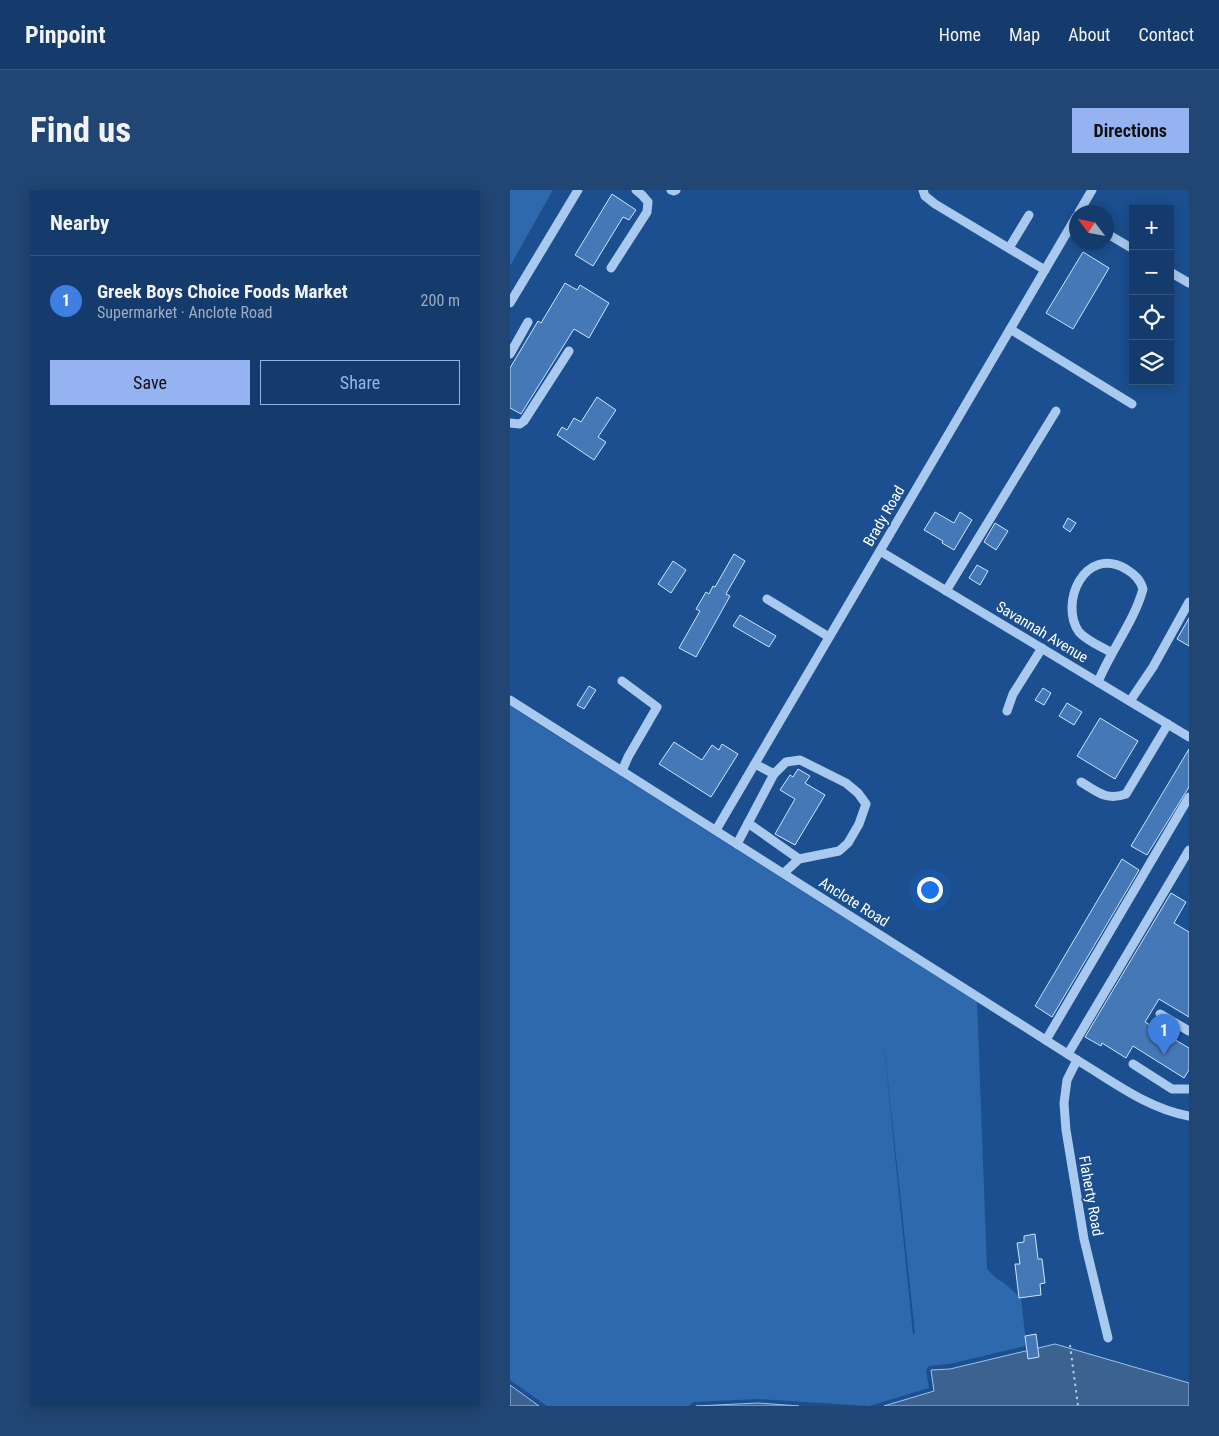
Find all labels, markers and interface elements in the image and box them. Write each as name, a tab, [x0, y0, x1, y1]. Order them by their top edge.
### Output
text: Pinpoint	[25, 21, 106, 49]
text: Home	[939, 24, 981, 45]
text: Map	[1009, 24, 1040, 45]
text: About	[1068, 24, 1110, 45]
text: Contact	[1138, 24, 1194, 45]
button: Directions	[1072, 108, 1189, 153]
text: Find us	[30, 110, 131, 151]
north arrow	[1069, 205, 1114, 250]
map controls	[1129, 205, 1174, 385]
button: +	[1129, 205, 1174, 250]
text: Nearby	[50, 211, 109, 235]
button: −	[1129, 250, 1174, 295]
text: Greek Boys Choice Foods Market	[97, 280, 348, 303]
text: 1	[62, 291, 70, 310]
text: 200 m	[421, 291, 460, 310]
button: locate	[1129, 295, 1174, 340]
text: Supermarket · Anclote Road	[97, 303, 273, 322]
button: layers	[1129, 340, 1174, 385]
button: Save	[50, 360, 250, 405]
button: Share	[260, 360, 460, 405]
street label: Brady Road	[859, 483, 909, 549]
street label: Savannah Avenue	[993, 598, 1091, 666]
street label: Anclote Road	[816, 873, 892, 931]
your location	[917, 877, 943, 903]
pin: 1	[1148, 1014, 1180, 1055]
street label: Flaherty Road	[1075, 1154, 1107, 1238]

